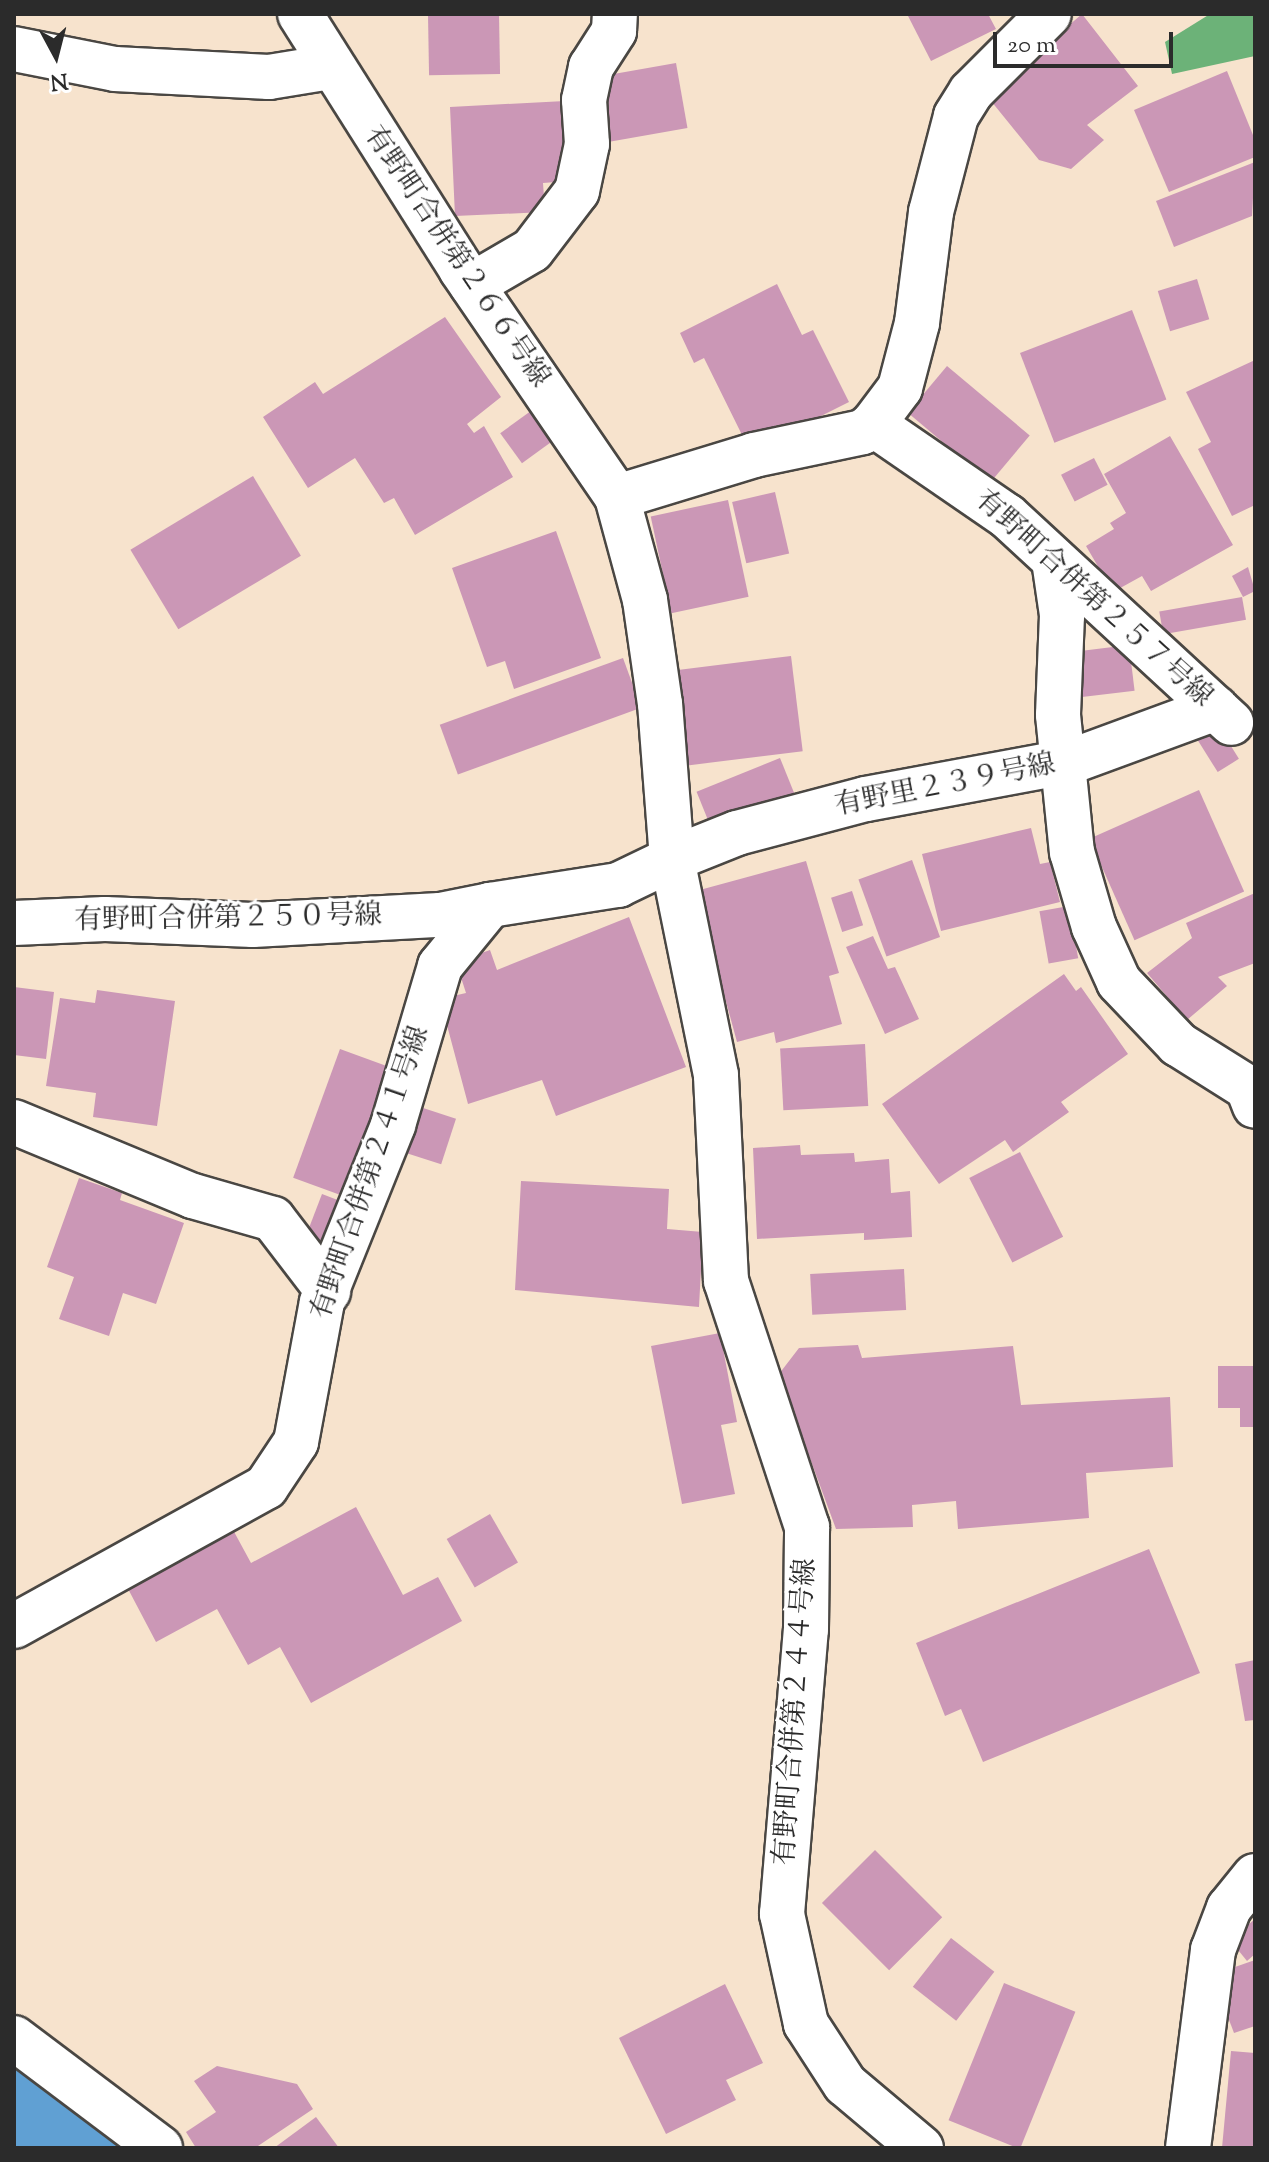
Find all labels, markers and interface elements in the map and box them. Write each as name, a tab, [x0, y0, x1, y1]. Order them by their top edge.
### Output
north arrow	[16, 16, 96, 96]
scale bar	[997, 16, 1177, 66]
text: 20 m	[1007, 29, 1056, 63]
text: N	[48, 63, 70, 97]
street label: 有野町合併第２６６号線	[356, 120, 556, 394]
street label: 有野町合併第２５７号線	[967, 483, 1219, 715]
street label: 有野里２３９号線	[832, 748, 1058, 824]
street label: 有野町合併第２５０号線	[74, 900, 382, 938]
street label: 有野町合併第２４１号線	[305, 1022, 437, 1324]
street label: 有野町合併第２４４号線	[768, 1557, 824, 1867]

